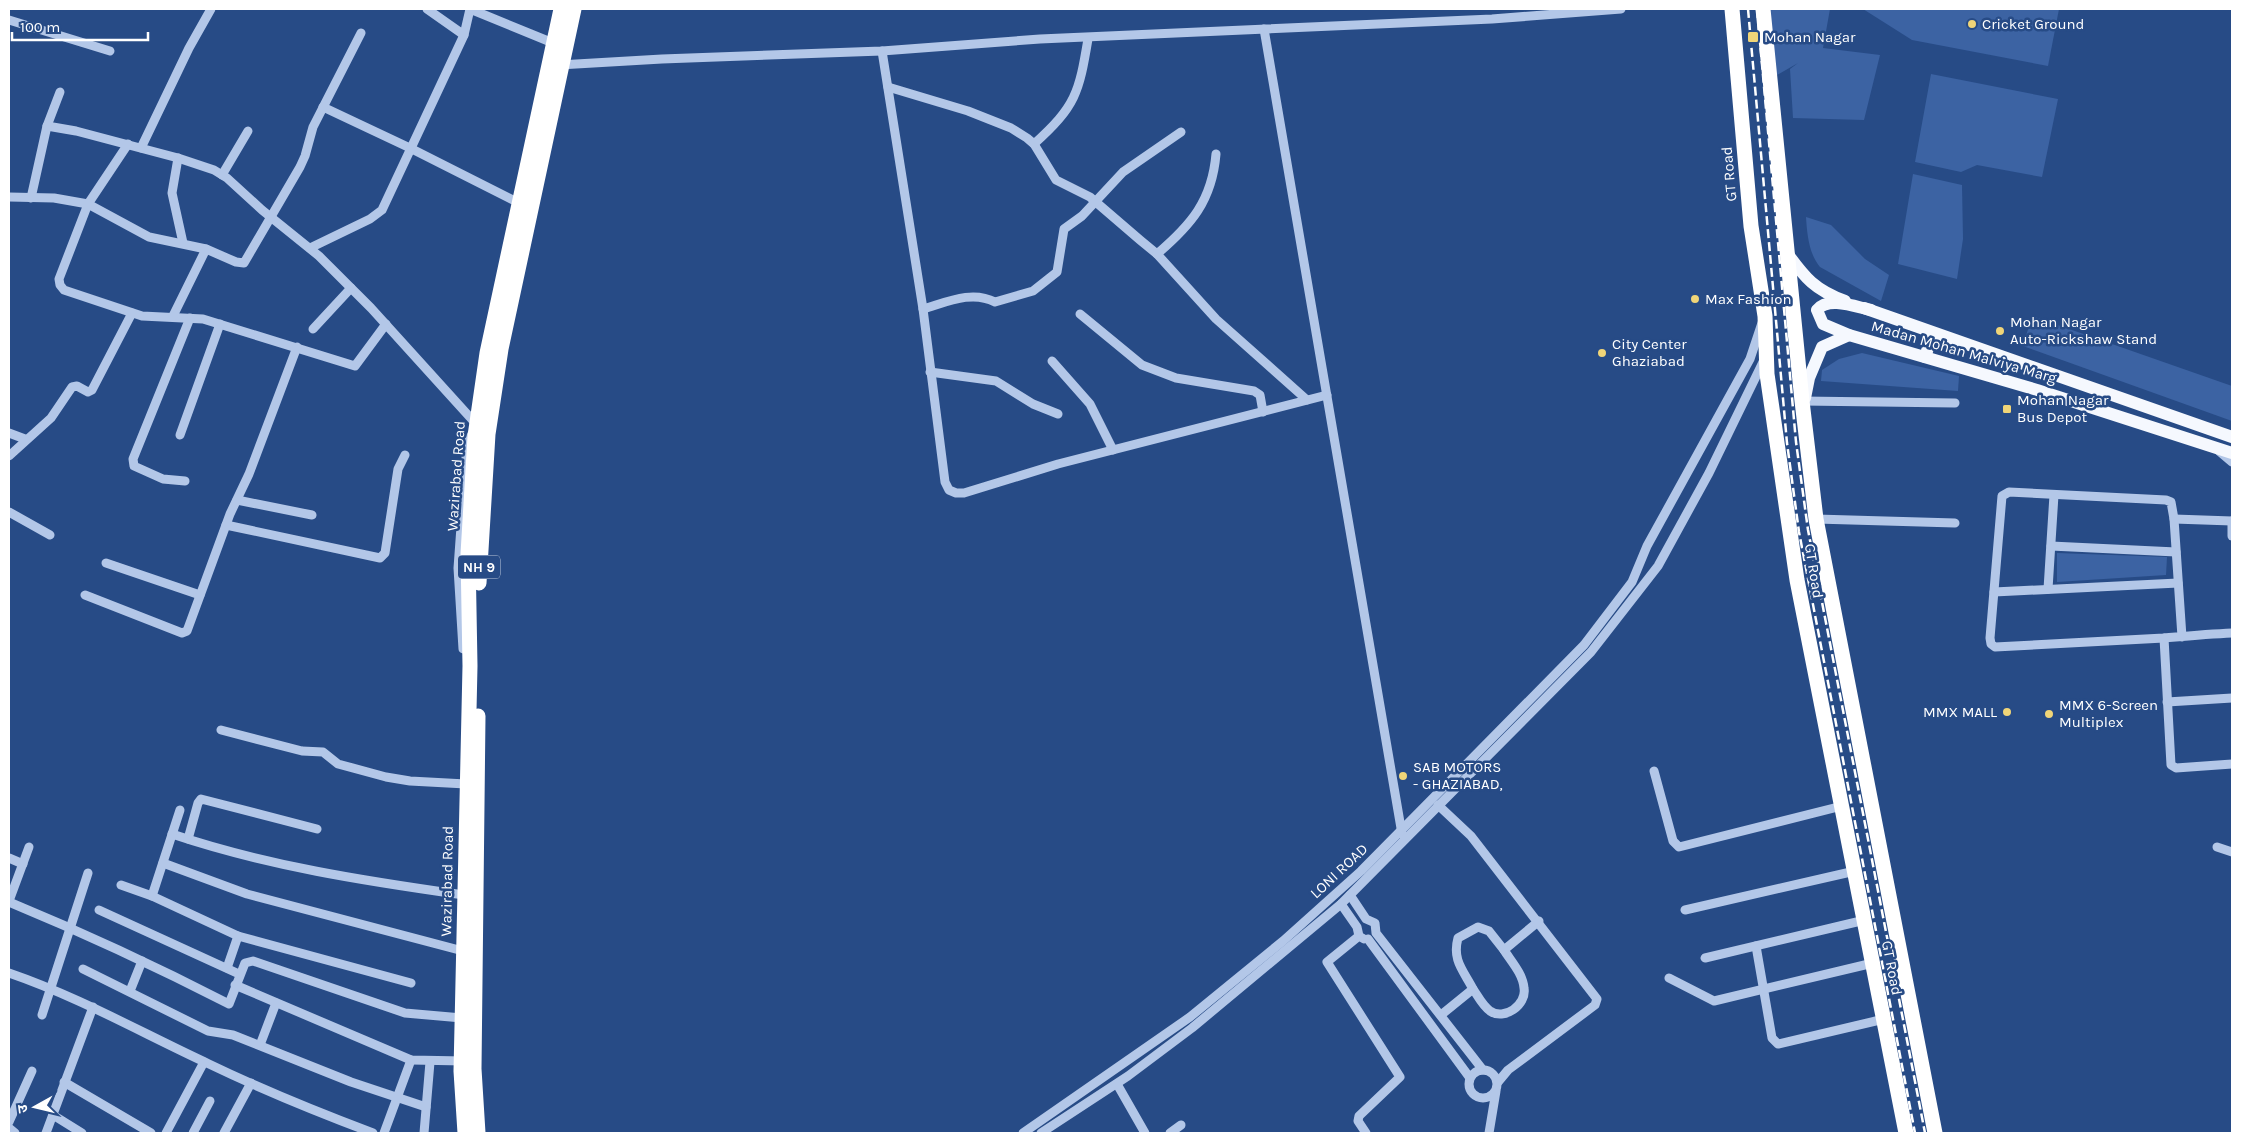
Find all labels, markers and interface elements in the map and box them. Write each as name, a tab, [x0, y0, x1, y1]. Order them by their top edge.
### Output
scale bar	[12, 10, 149, 42]
place label: Cricket Ground	[1982, 15, 2085, 33]
text: 100 m	[20, 18, 60, 36]
marker: Cricket Ground	[1966, 18, 1978, 30]
place label: Mohan Nagar	[1764, 28, 1856, 46]
marker: Mohan Nagar	[1746, 30, 1760, 44]
street label: GT Road	[1718, 146, 1740, 202]
place label: Max Fashion	[1705, 290, 1792, 308]
marker: Max Fashion	[1689, 293, 1701, 305]
place label: Mohan Nagar Auto-Rickshaw Stand	[2010, 313, 2157, 348]
street label: Madan Mohan Malviya Marg	[1869, 317, 2059, 387]
marker: Mohan Nagar Auto-Rickshaw Stand	[1994, 325, 2006, 337]
place label: City Center Ghaziabad	[1612, 335, 1687, 370]
marker: City Center Ghaziabad	[1596, 347, 1608, 359]
place label: Mohan Nagar Bus Depot	[2017, 391, 2109, 426]
marker: Mohan Nagar Bus Depot	[2001, 403, 2013, 415]
street label: Wazirabad Road	[443, 420, 469, 532]
street label: GT Road	[1801, 542, 1827, 600]
road number: NH 9	[458, 556, 500, 578]
place label: MMX 6-Screen Multiplex	[2059, 696, 2158, 731]
place label: MMX MALL	[1923, 703, 1997, 721]
marker: MMX MALL	[2001, 706, 2013, 718]
marker: MMX 6-Screen Multiplex	[2043, 708, 2055, 720]
place label: SAB MOTORS - GHAZIABAD,	[1413, 758, 1503, 793]
marker: SAB MOTORS - GHAZIABAD,	[1397, 770, 1409, 782]
street label: Wazirabad Road	[437, 826, 457, 936]
street label: LONI ROAD	[1306, 840, 1372, 902]
street label: GT Road	[1878, 939, 1906, 997]
north arrow	[10, 1082, 60, 1132]
text: उ	[14, 1103, 32, 1114]

